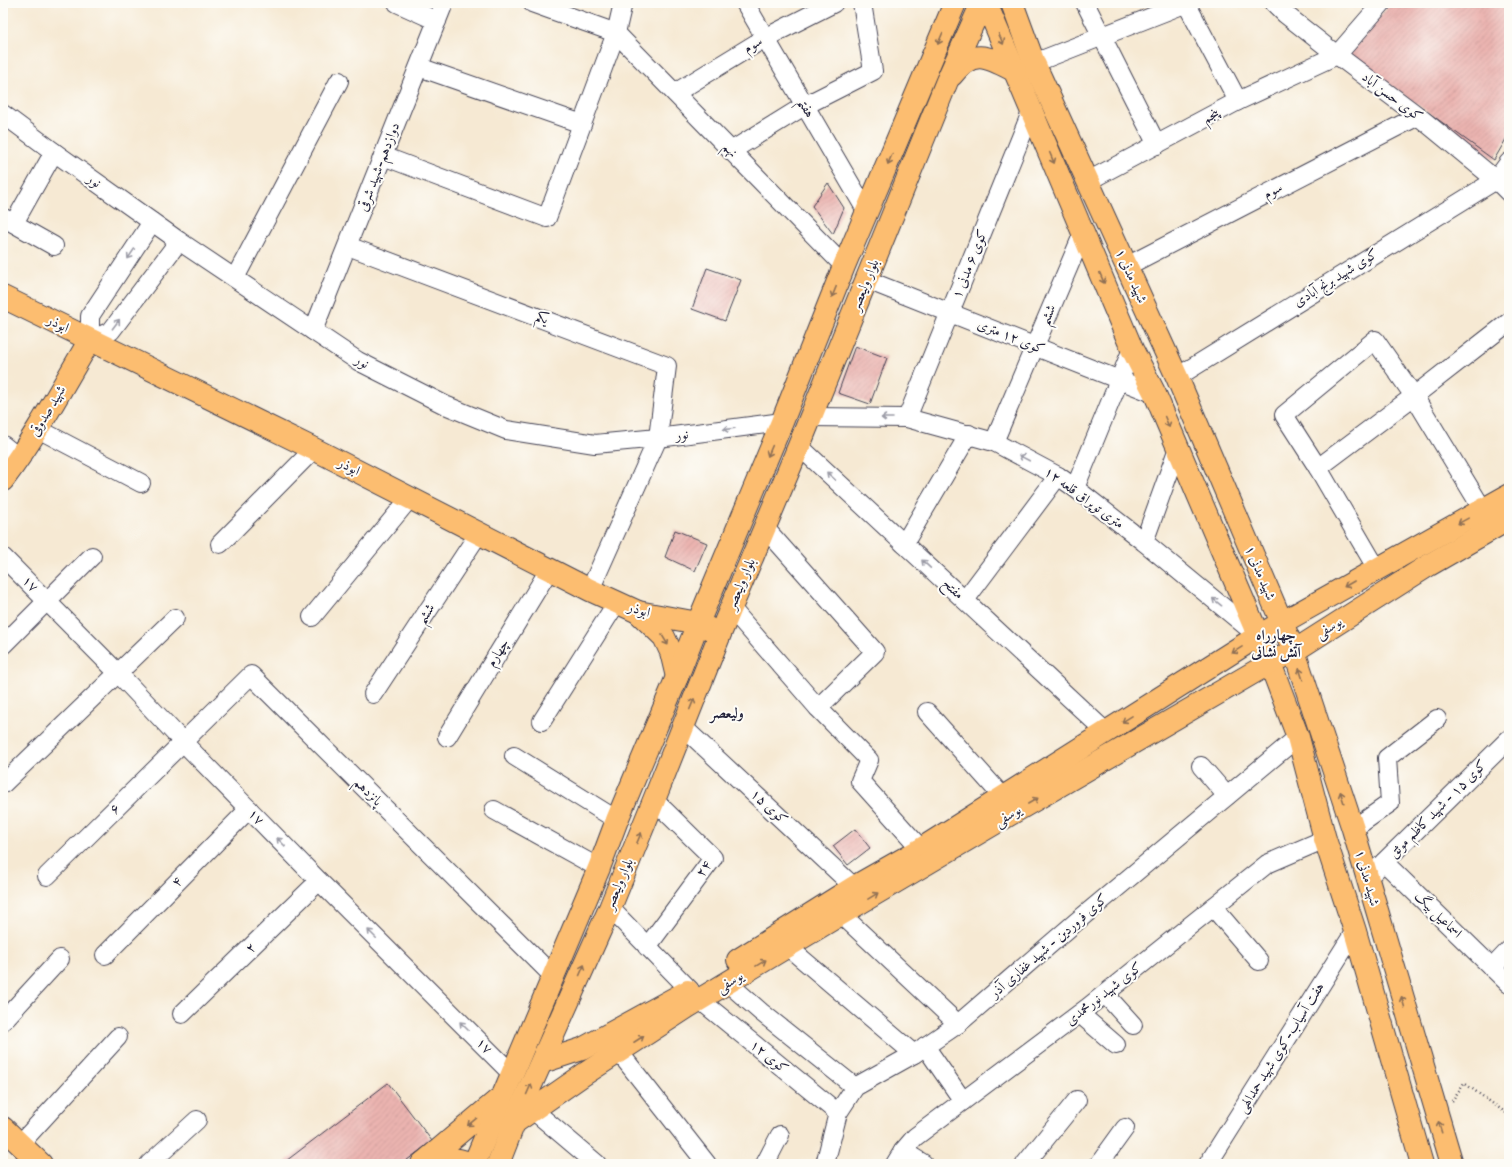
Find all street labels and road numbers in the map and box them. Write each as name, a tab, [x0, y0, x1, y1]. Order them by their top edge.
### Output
street label: سوم	[740, 32, 767, 60]
street label: کوی حسن آباد	[1358, 68, 1426, 126]
street label: هفتم	[790, 95, 819, 123]
street label: پنجم	[1199, 103, 1226, 131]
street label: دوازدهم-شهید شرقی	[354, 120, 408, 215]
street label: نهم	[716, 138, 742, 164]
street label: نور	[82, 169, 105, 192]
street label: سوم	[1260, 179, 1287, 206]
street label: کوی ۶ مدنی ۱	[948, 227, 992, 301]
street label: کوی شهید برنج آبادی	[1290, 245, 1383, 314]
street label: شهید مدنی ۱	[1111, 246, 1151, 306]
street label: بلوار ولیعصر	[846, 256, 884, 315]
street label: ششم	[1036, 302, 1064, 330]
street label: یکم	[532, 307, 552, 333]
street label: ابوذر	[42, 310, 72, 337]
street label: کوی ۱۲ متری	[975, 315, 1047, 359]
street label: نور	[350, 350, 372, 373]
street label: شهید صدوقی	[26, 382, 70, 440]
street label: نور	[672, 425, 690, 445]
street label: ابوذر	[333, 453, 363, 480]
street label: ۱۲ متری توپراق قلعه	[1040, 463, 1128, 533]
street label: شهید مدنی ۱	[1240, 543, 1280, 603]
street label: بلوار ولیعصر	[721, 555, 760, 614]
street label: ۱۷	[18, 572, 42, 596]
street label: مفتح	[936, 575, 968, 606]
street label: ابوذر	[624, 598, 652, 622]
street label: ششم	[413, 600, 443, 630]
street label: یوسفی	[1312, 612, 1347, 644]
street label: چهارم	[482, 636, 516, 672]
street label: کوی ۱۵ - شهید کاظم موثق	[1385, 756, 1494, 865]
street label: پانزدهم	[347, 774, 387, 814]
street label: کوی ۱۵	[747, 785, 791, 829]
street label: ۶	[106, 800, 124, 818]
street label: یوسفی	[991, 800, 1026, 832]
street label: ۱۷	[244, 805, 268, 829]
street label: شهید مدنی ۱	[1350, 848, 1384, 908]
street label: بلوار ولیعصر	[599, 855, 638, 914]
street label: ۲۴	[692, 857, 716, 881]
street label: ۴	[168, 873, 186, 891]
street label: اسماعیل بیگ	[1410, 887, 1466, 943]
street label: کوی فروردین - شهید غفاری آذر	[985, 890, 1112, 1003]
street label: ۲	[242, 939, 260, 957]
street label: کوی شهید نورمحمدی	[1062, 958, 1146, 1030]
street label: یوسفی	[713, 966, 748, 998]
street label: هفت آسیاب-کوی شهید حمدالهی	[1233, 979, 1329, 1117]
street label: ۱۷	[472, 1034, 496, 1058]
street label: کوی ۱۲	[746, 1036, 792, 1078]

